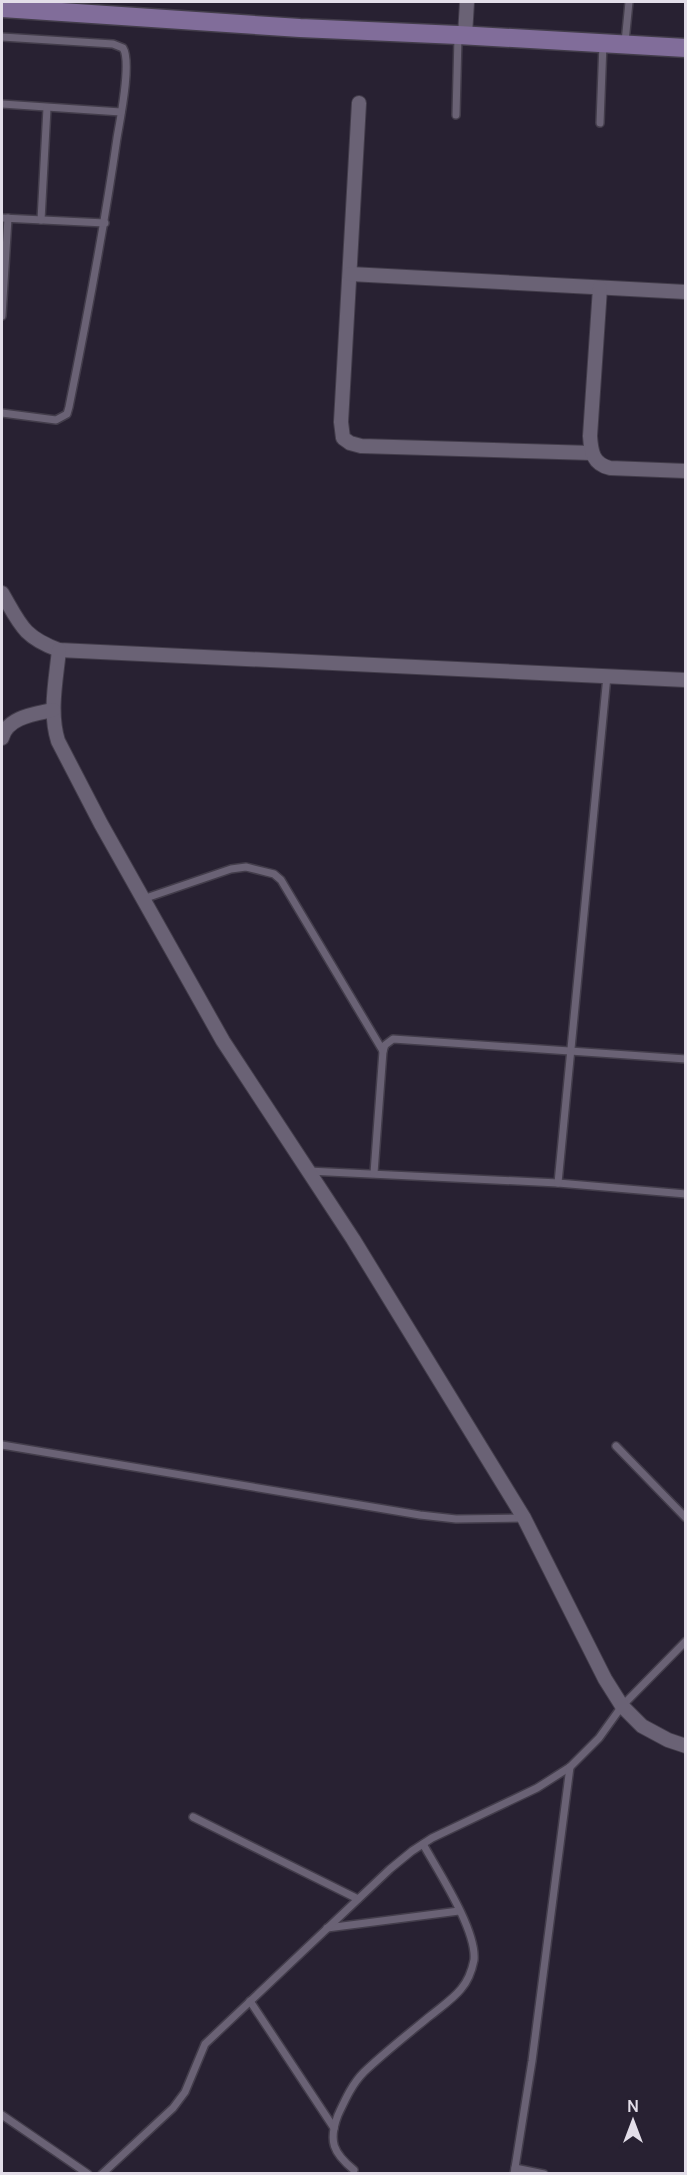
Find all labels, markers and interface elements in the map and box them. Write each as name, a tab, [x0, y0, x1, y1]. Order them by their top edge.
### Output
north arrow	[603, 2091, 663, 2151]
text: N	[627, 2095, 639, 2117]

